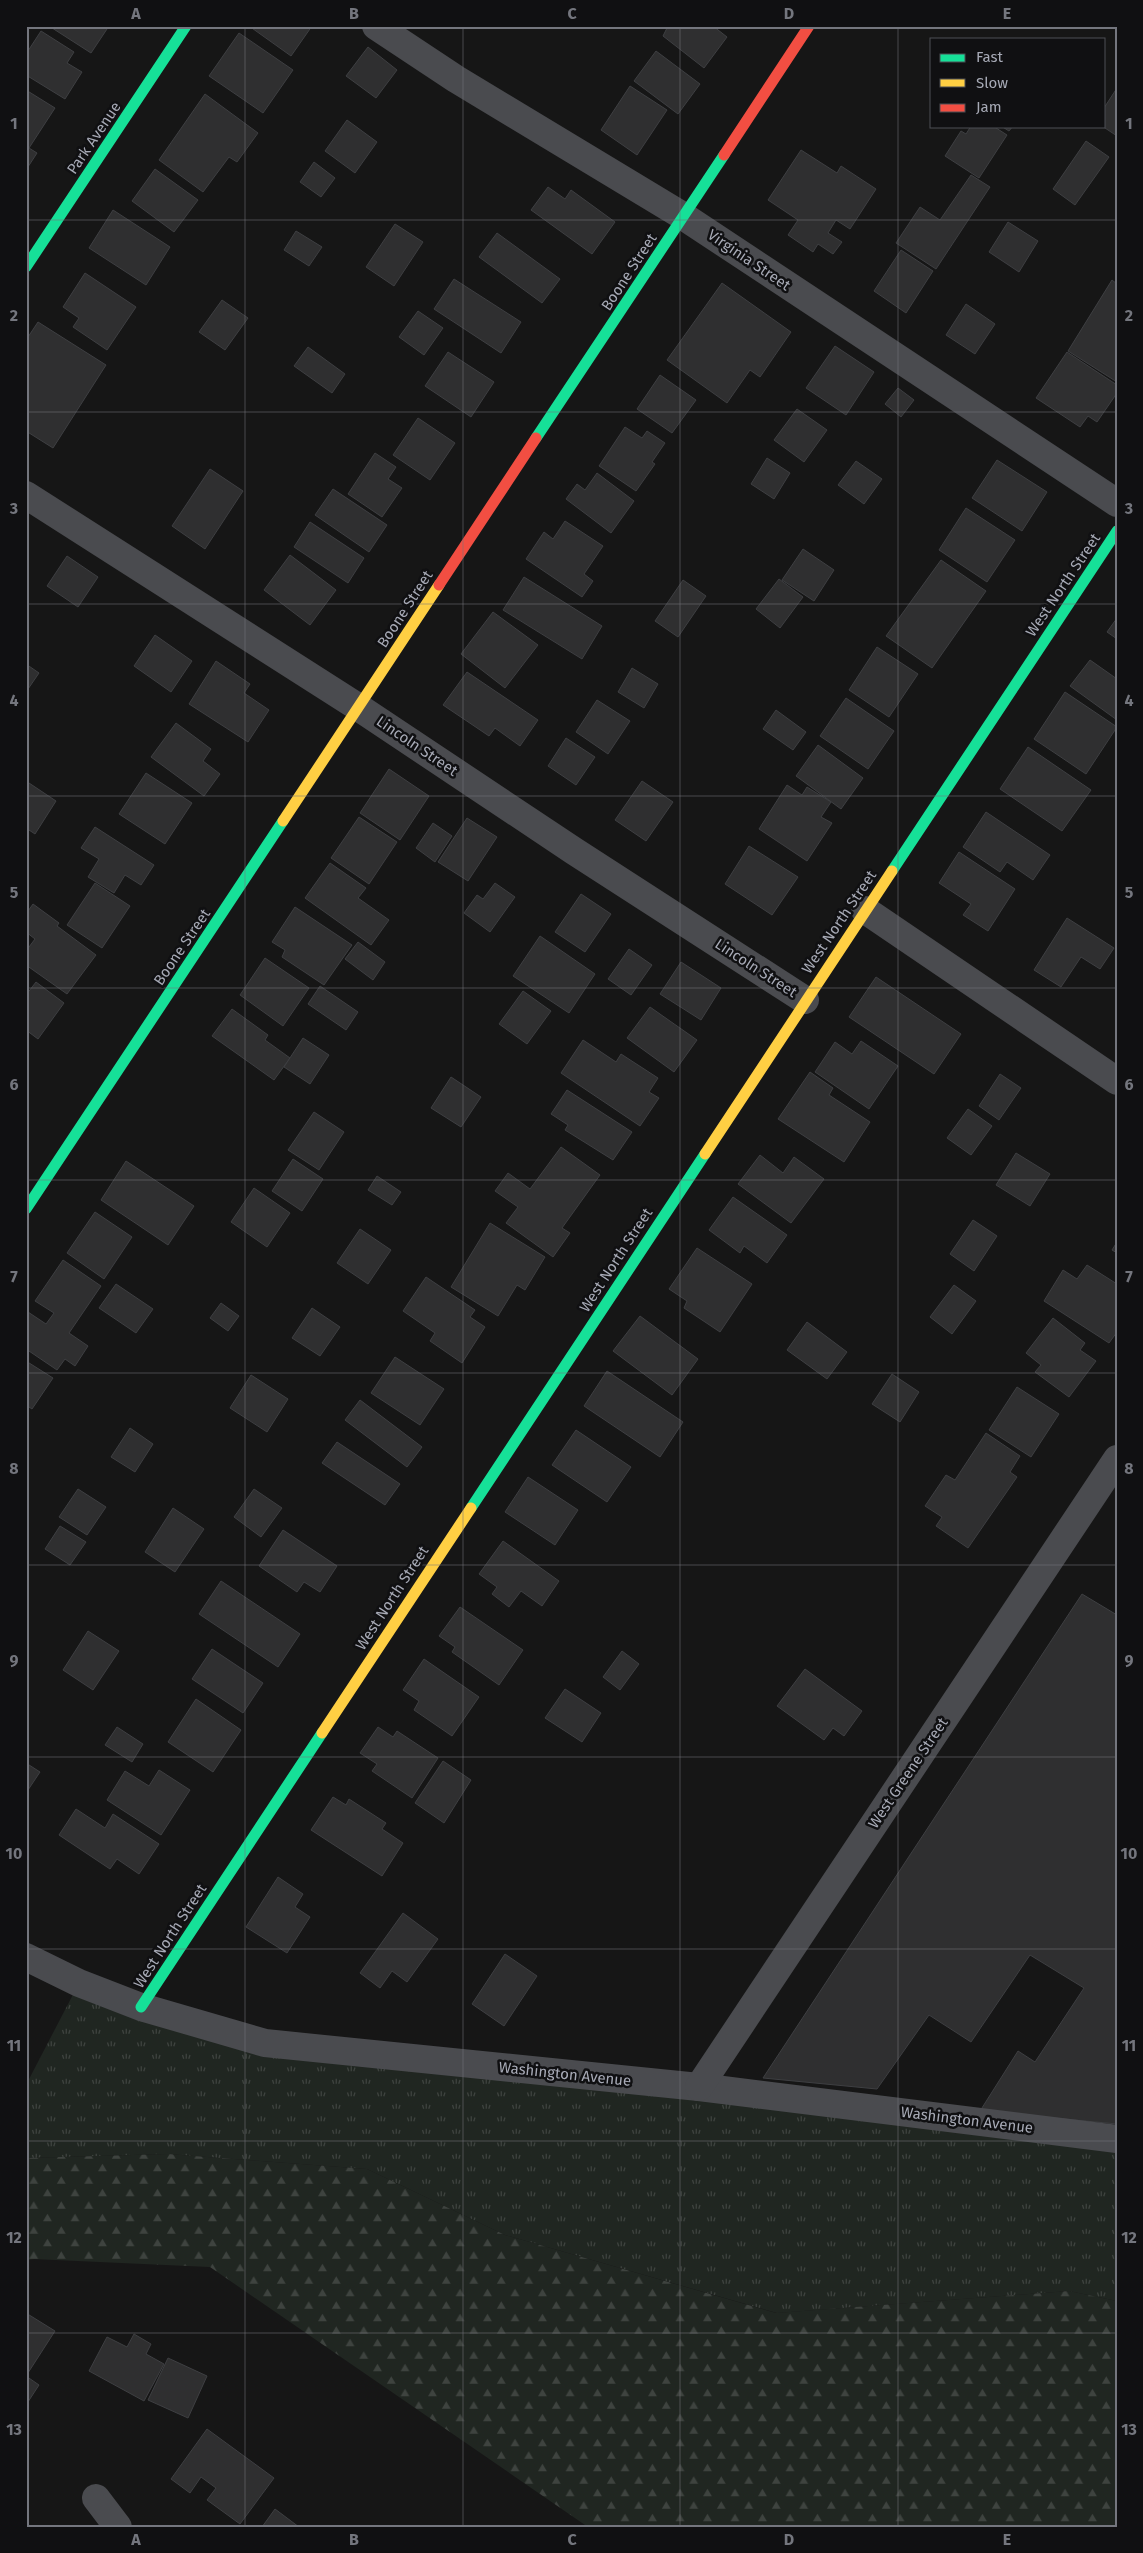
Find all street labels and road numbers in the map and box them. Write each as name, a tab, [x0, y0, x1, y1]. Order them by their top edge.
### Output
street label: Park Avenue	[63, 98, 125, 178]
street label: Virginia Street	[704, 226, 794, 295]
street label: Boone Street	[597, 230, 661, 314]
street label: West North Street	[1022, 530, 1104, 640]
street label: Boone Street	[373, 567, 437, 651]
street label: Lincoln Street	[373, 712, 461, 780]
street label: West North Street	[798, 867, 880, 977]
street label: Boone Street	[150, 905, 214, 989]
street label: Lincoln Street	[712, 935, 801, 1001]
street label: West North Street	[576, 1204, 657, 1315]
street label: West North Street	[352, 1542, 433, 1653]
street label: West Greene Street	[864, 1714, 952, 1832]
street label: West North Street	[130, 1880, 211, 1991]
street label: Washington Avenue	[498, 2058, 632, 2090]
street label: Washington Avenue	[900, 2103, 1034, 2137]

